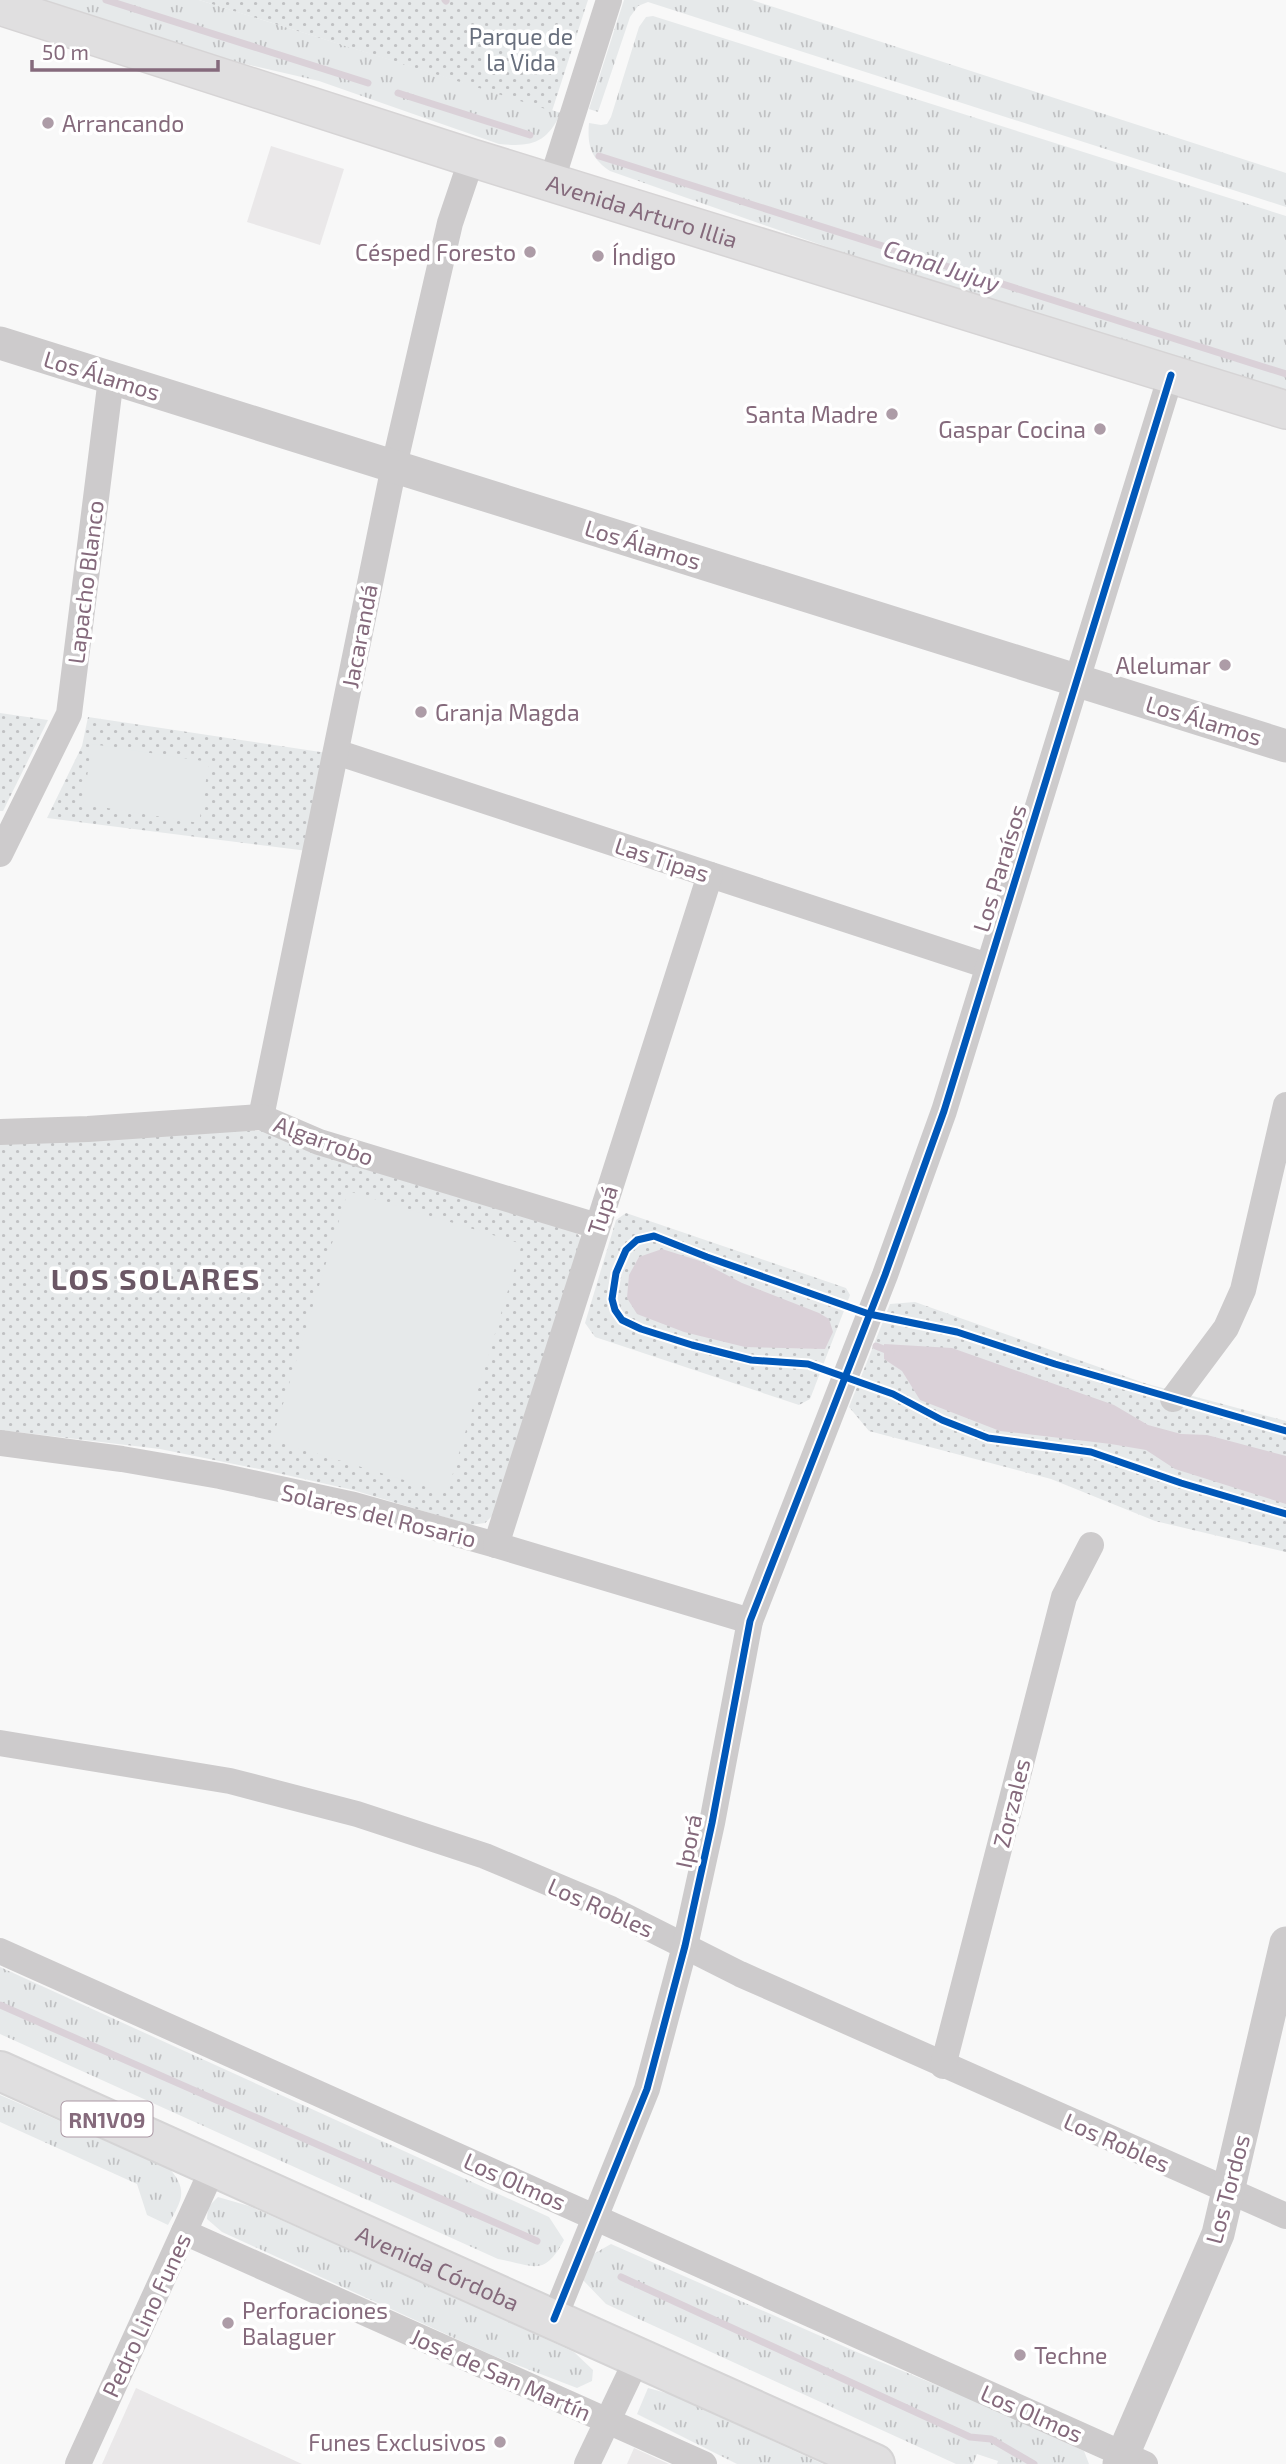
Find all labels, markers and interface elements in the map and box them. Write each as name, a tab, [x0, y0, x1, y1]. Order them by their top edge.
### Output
park label: Parque de la Vida	[469, 22, 573, 76]
scale bar	[32, 28, 217, 72]
text: 50 m	[42, 39, 89, 64]
place label: Arrancando	[62, 109, 184, 137]
marker: Arrancando	[40, 115, 56, 131]
street label: Avenida Arturo Illia	[543, 168, 741, 253]
water label: Canal Jujuy	[880, 233, 1004, 297]
place label: Césped Foresto	[355, 238, 516, 266]
place label: Índigo	[612, 242, 676, 270]
marker: Césped Foresto	[522, 244, 538, 260]
marker: Índigo	[590, 248, 606, 264]
street label: Los Álamos	[41, 344, 163, 406]
place label: Santa Madre	[745, 400, 878, 428]
marker: Santa Madre	[884, 406, 900, 422]
place label: Gaspar Cocina	[938, 415, 1086, 443]
marker: Gaspar Cocina	[1092, 421, 1108, 437]
street label: Lapacho Blanco	[61, 499, 109, 665]
street label: Los Álamos	[582, 513, 704, 575]
street label: Jacarandá	[335, 582, 383, 690]
place label: Alelumar	[1116, 651, 1211, 679]
marker: Alelumar	[1217, 657, 1233, 673]
street label: Los Álamos	[1143, 689, 1265, 751]
place label: Granja Magda	[435, 698, 580, 726]
marker: Granja Magda	[413, 704, 429, 720]
street label: Los Paraísos	[966, 801, 1032, 935]
street label: Las Tipas	[611, 831, 713, 887]
street label: Algarrobo	[270, 1109, 378, 1171]
street label: Tupá	[581, 1182, 623, 1238]
district label: LOS SOLARES	[51, 1260, 261, 1296]
street label: Solares del Rosario	[279, 1477, 479, 1553]
street label: Zorzales	[986, 1756, 1036, 1850]
street label: Iporá	[669, 1812, 707, 1870]
street label: Los Robles	[544, 1871, 658, 1943]
road number: RN1V09	[62, 2102, 152, 2136]
street label: Los Robles	[1060, 2106, 1174, 2178]
street label: Los Tordos	[1199, 2131, 1255, 2247]
street label: Los Olmos	[460, 2146, 570, 2216]
street label: Avenida Córdoba	[352, 2219, 524, 2316]
street label: Pedro Lino Funes	[96, 2229, 196, 2401]
place label: Perforaciones Balaguer	[242, 2296, 388, 2350]
marker: Perforaciones Balaguer	[220, 2315, 236, 2331]
street label: José de San Martín	[406, 2322, 596, 2426]
place label: Techne	[1034, 2341, 1107, 2369]
marker: Techne	[1012, 2347, 1028, 2363]
street label: Los Olmos	[977, 2378, 1087, 2448]
place label: Funes Exclusivos	[308, 2428, 486, 2456]
marker: Funes Exclusivos	[492, 2434, 508, 2450]

